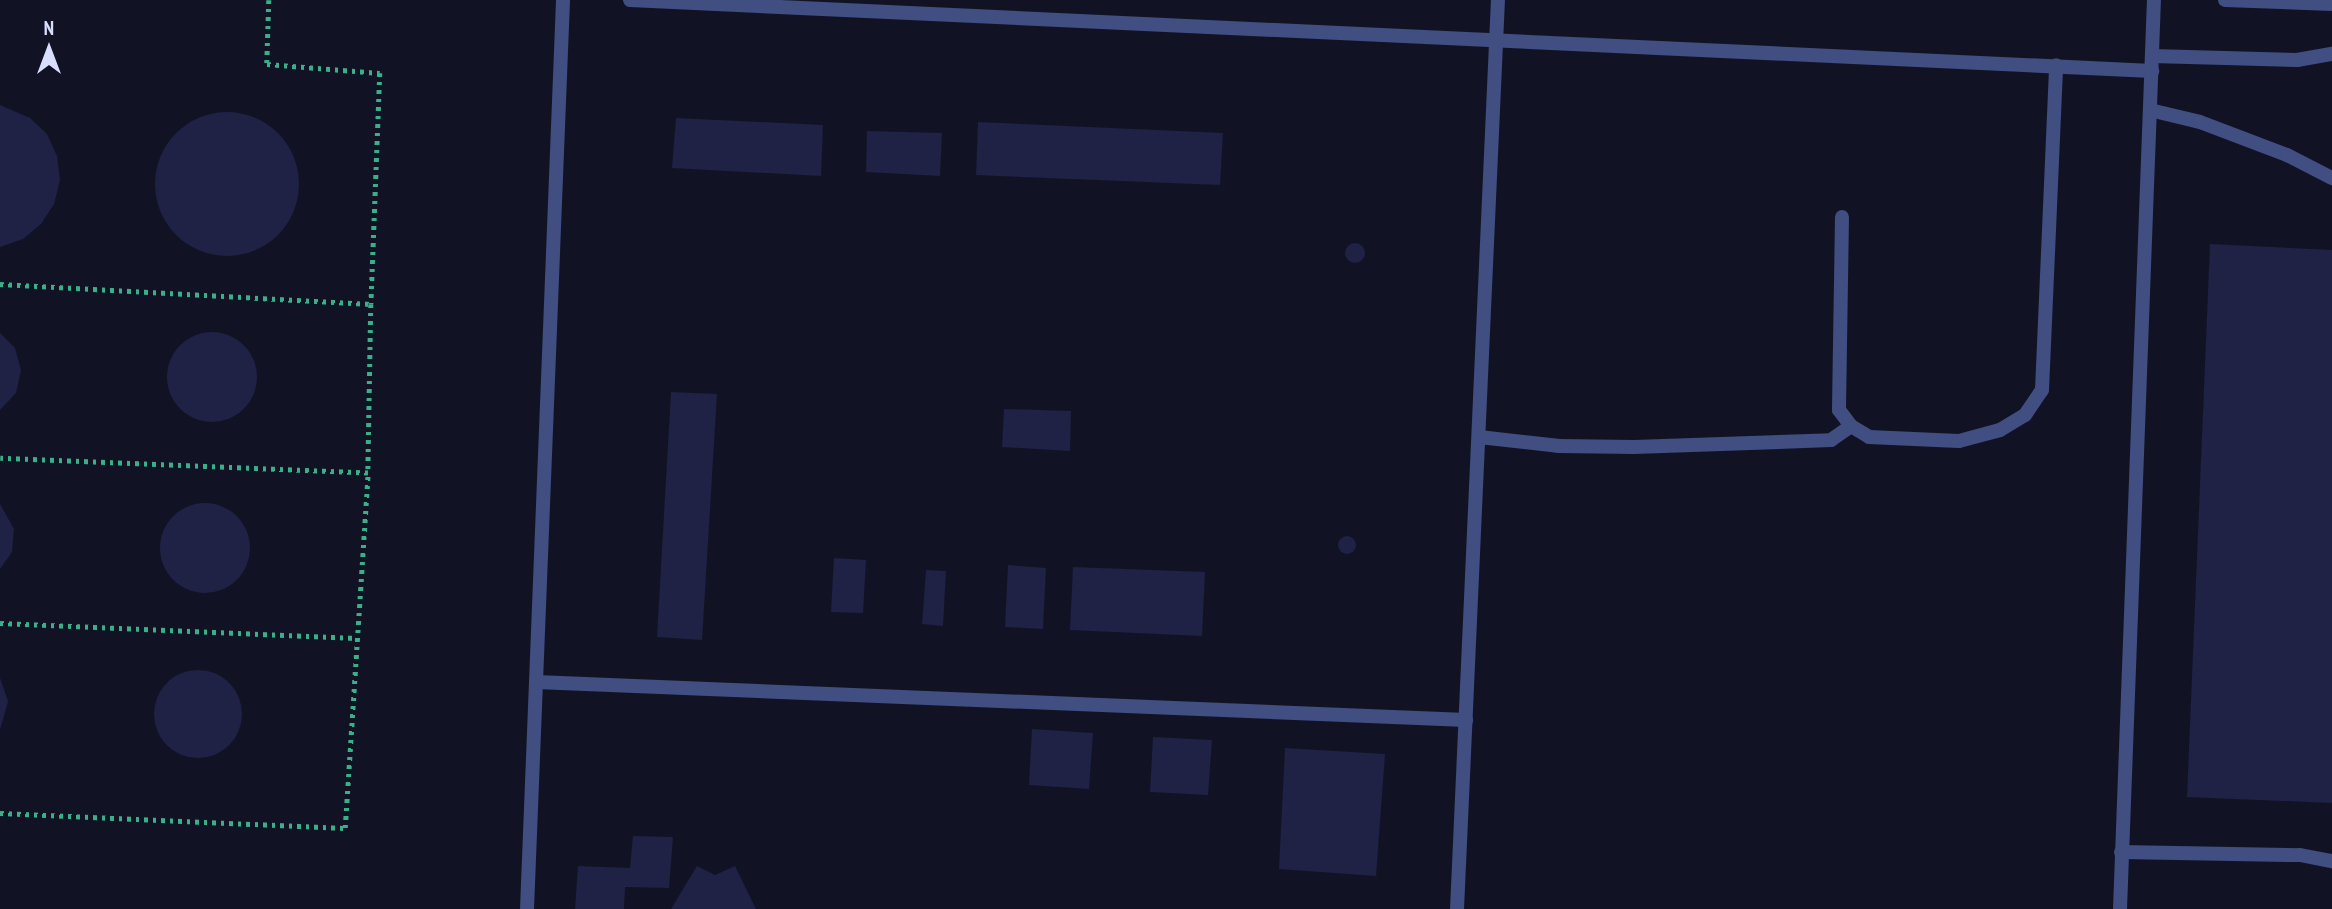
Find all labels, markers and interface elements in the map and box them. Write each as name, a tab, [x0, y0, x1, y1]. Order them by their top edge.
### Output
north arrow	[14, 14, 84, 84]
text: N	[44, 16, 54, 40]

